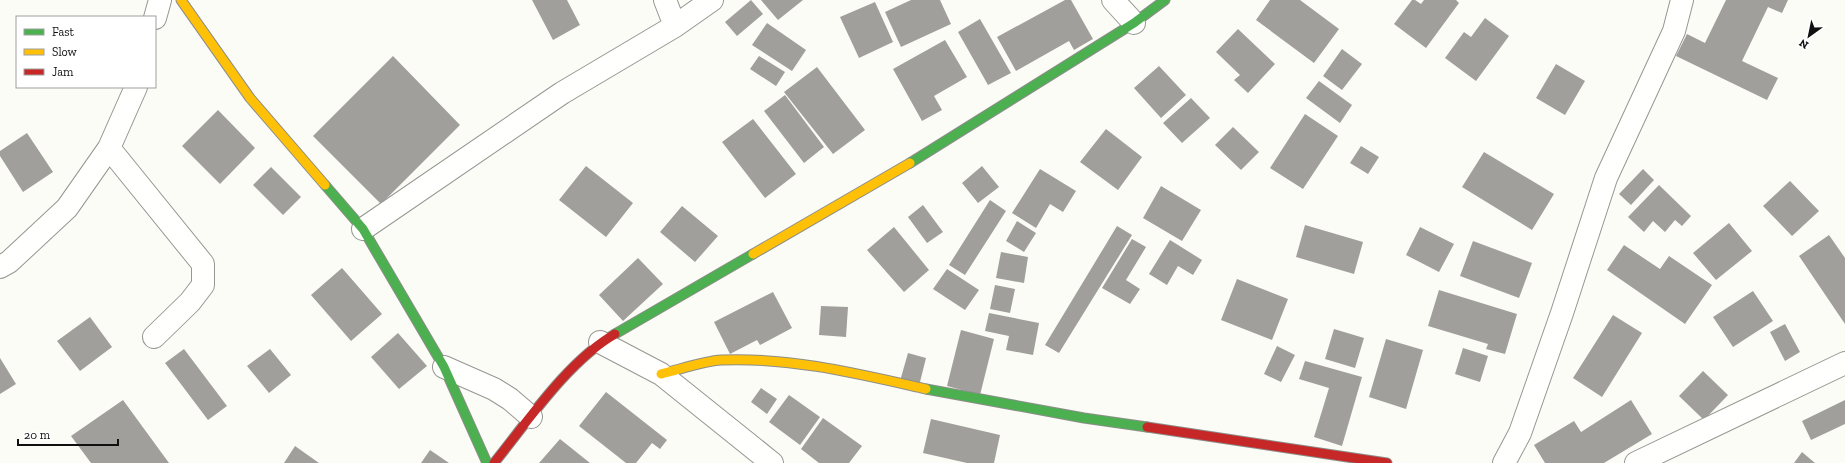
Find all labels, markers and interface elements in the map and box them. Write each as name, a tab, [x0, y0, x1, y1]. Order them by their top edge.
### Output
legend	[16, 16, 156, 88]
north arrow	[1789, 16, 1829, 56]
text: Fast	[52, 25, 75, 39]
text: N	[1796, 36, 1811, 52]
text: Slow	[52, 45, 78, 59]
text: Jam	[52, 65, 74, 79]
scale bar	[18, 421, 118, 447]
text: 20 m	[24, 428, 51, 442]

